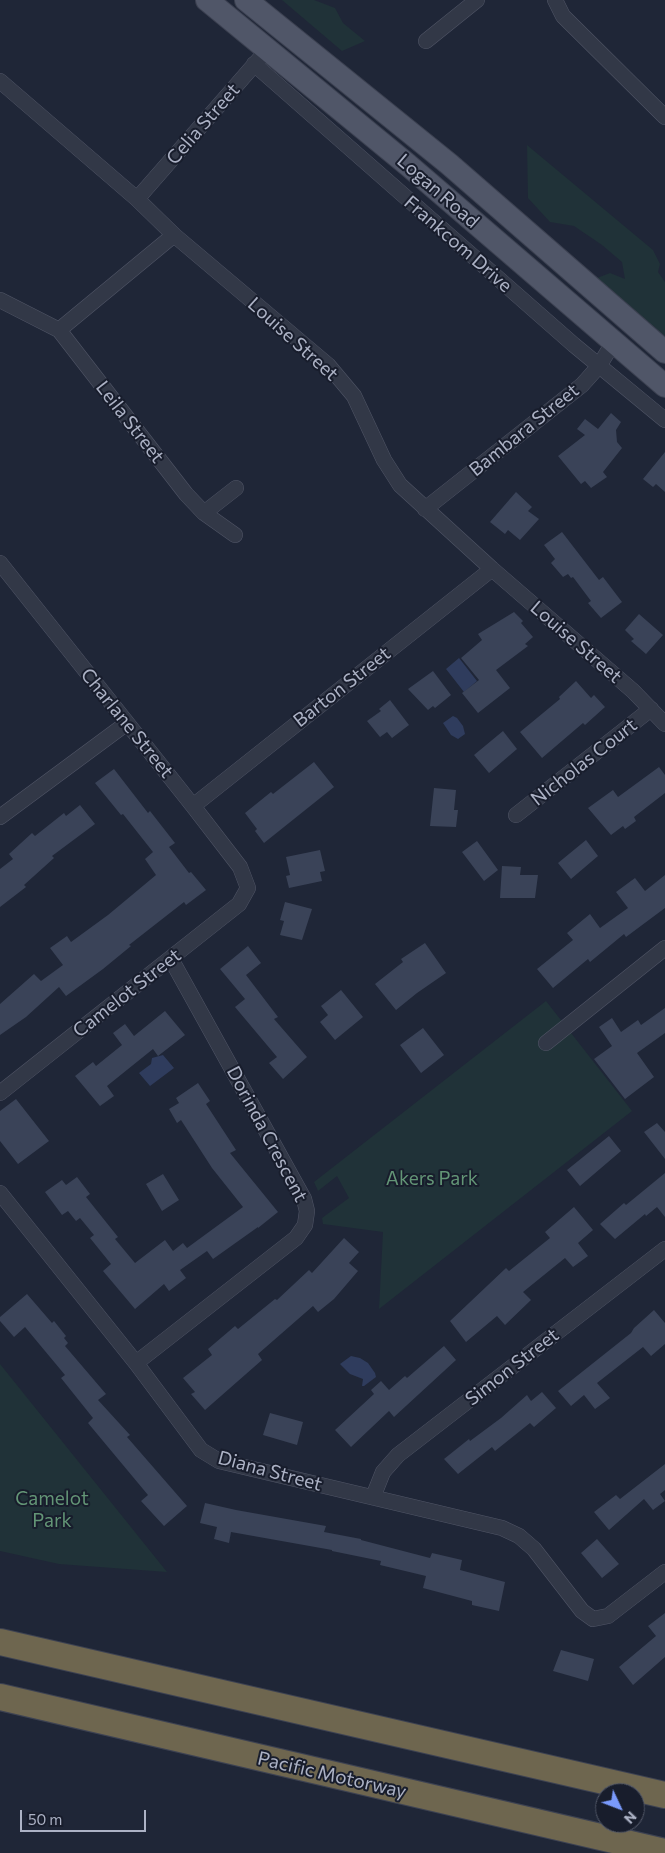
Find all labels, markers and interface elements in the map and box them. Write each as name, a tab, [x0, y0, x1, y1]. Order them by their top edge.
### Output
street label: Celia Street	[162, 79, 244, 169]
street label: Logan Road	[392, 149, 484, 233]
street label: Frankcom Drive	[399, 191, 517, 297]
street label: Louise Street	[243, 292, 343, 386]
street label: Leila Street	[91, 376, 169, 468]
street label: Bambara Street	[465, 379, 583, 481]
street label: Louise Street	[526, 596, 626, 688]
street label: Barton Street	[289, 642, 395, 732]
street label: Charlane Street	[76, 664, 178, 782]
street label: Nicholas Court	[526, 714, 642, 810]
street label: Camelot Street	[68, 944, 186, 1042]
street label: Dorinda Crescent	[222, 1062, 312, 1206]
park label: Akers Park	[386, 1168, 478, 1190]
street label: Simon Street	[461, 1323, 563, 1411]
street label: Diana Street	[215, 1446, 325, 1496]
park label: Camelot Park	[15, 1488, 89, 1532]
street label: Pacific Motorway	[255, 1747, 409, 1803]
north arrow	[595, 1783, 645, 1833]
scale bar	[22, 1800, 149, 1832]
text: N	[621, 1808, 640, 1828]
text: 50 m	[28, 1810, 62, 1828]

